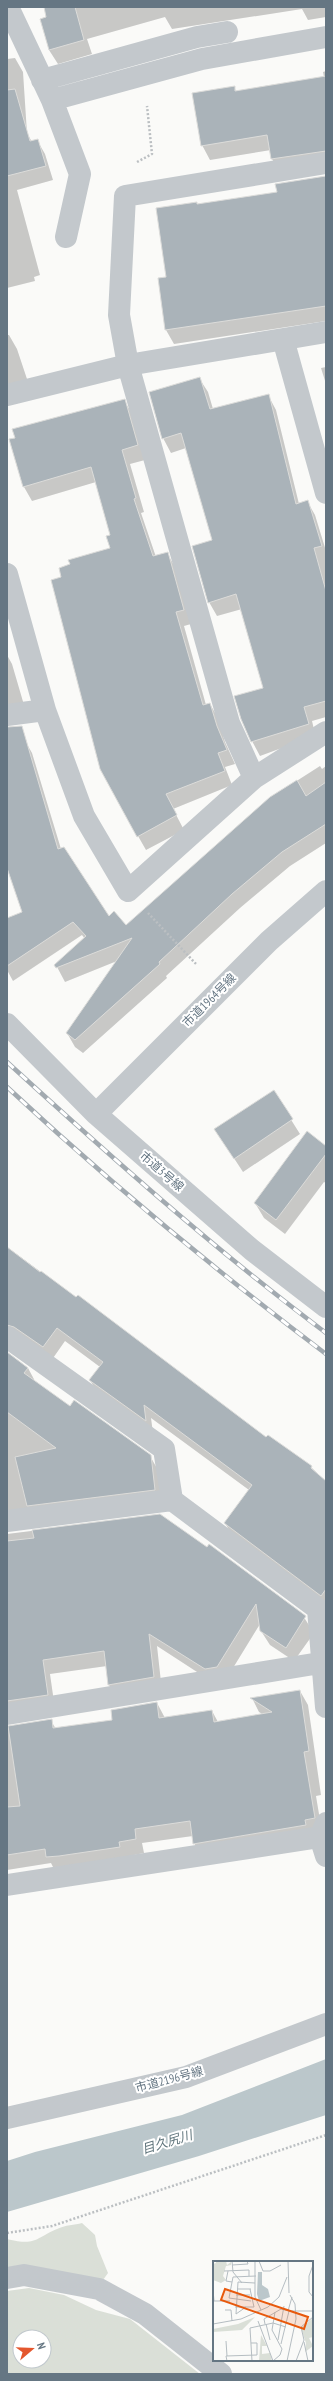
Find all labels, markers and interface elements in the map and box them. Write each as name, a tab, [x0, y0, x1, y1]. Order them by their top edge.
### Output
street label: 市道1964号線	[179, 970, 239, 1030]
street label: 市道3号線	[137, 1148, 187, 1194]
street label: 市道2196号線	[133, 2063, 205, 2095]
water label: 目久尻川	[140, 2126, 196, 2158]
inset map	[213, 2261, 313, 2361]
north arrow	[12, 2329, 52, 2369]
text: N	[34, 2341, 49, 2351]

